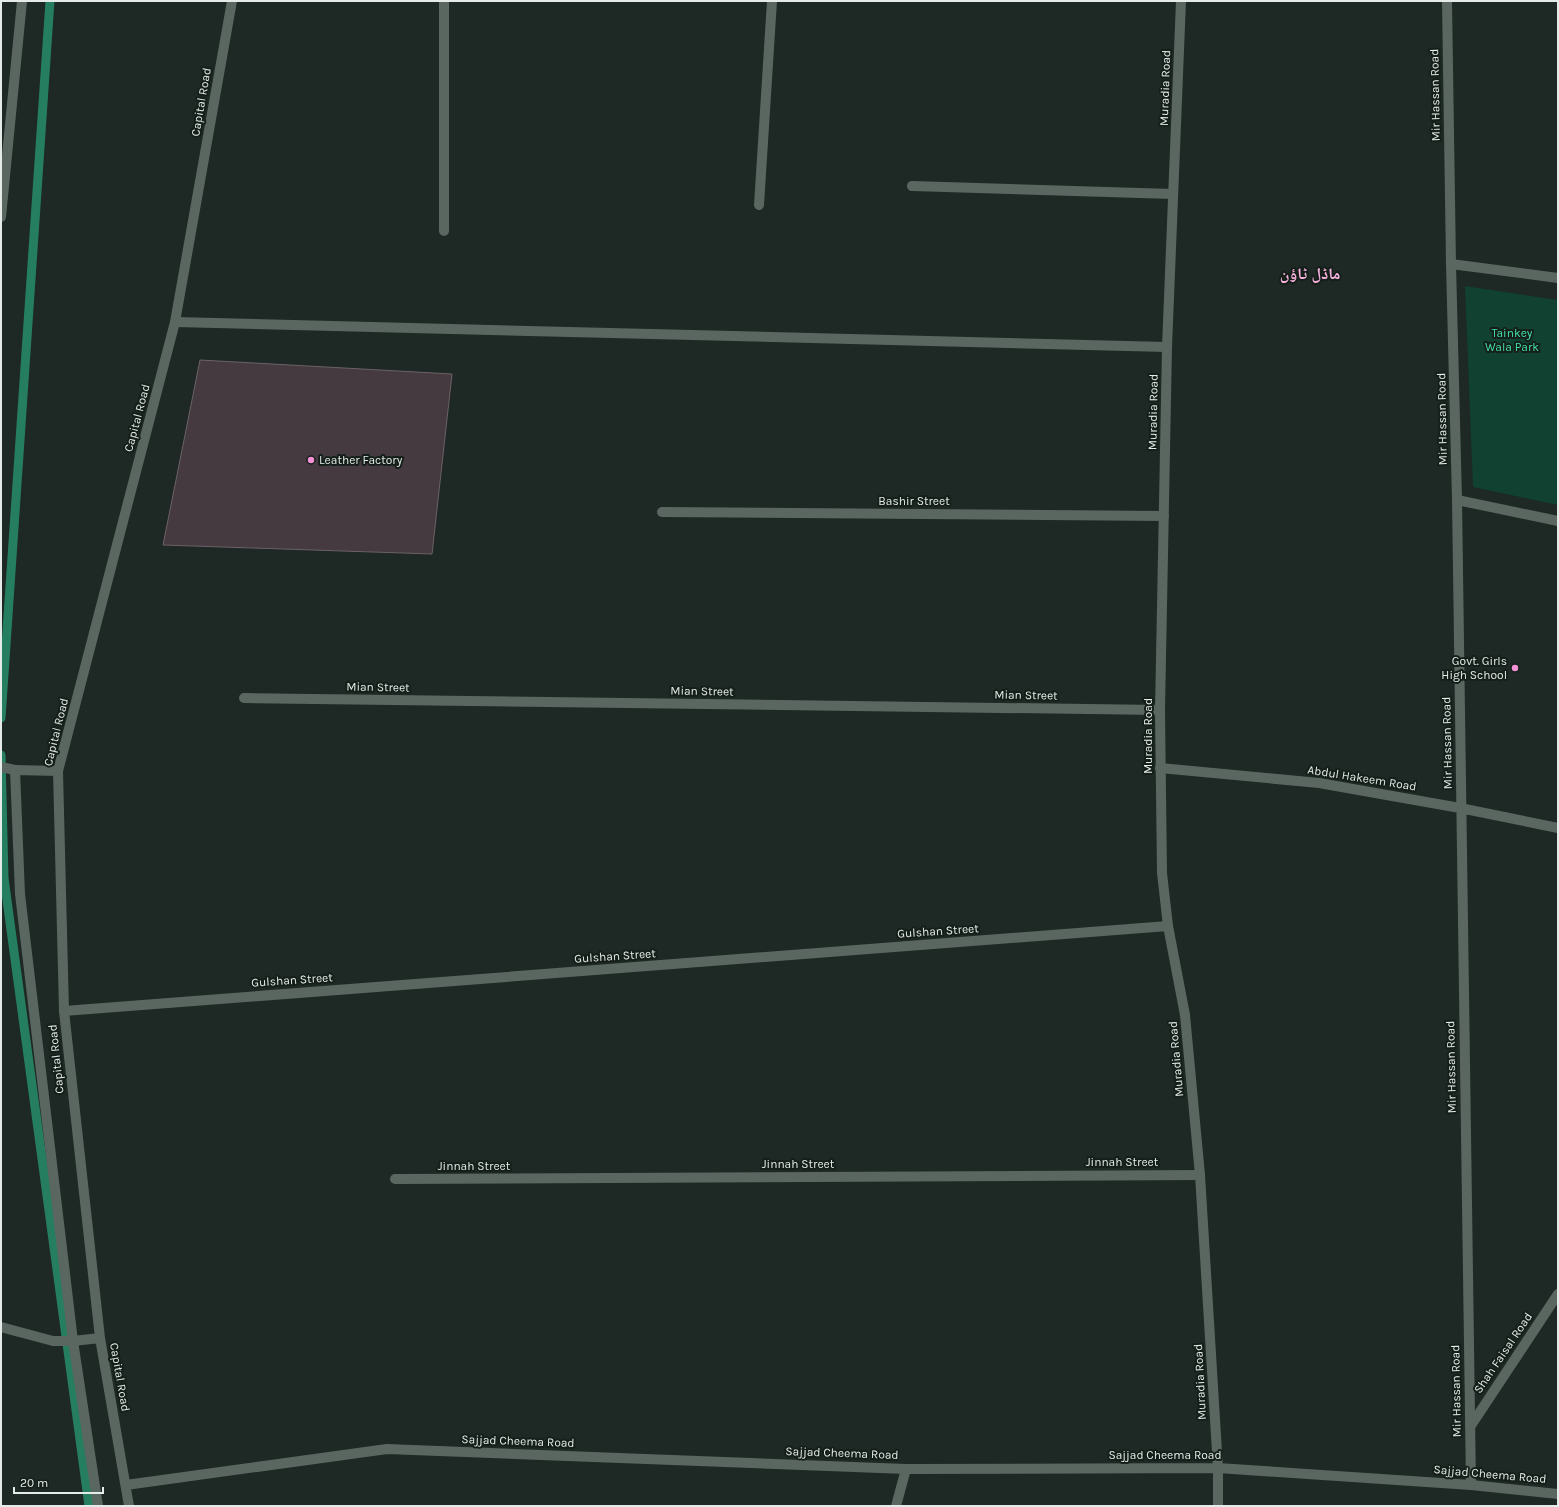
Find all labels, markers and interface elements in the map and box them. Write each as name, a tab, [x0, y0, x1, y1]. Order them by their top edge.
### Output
street label: Mir Hassan Road	[1427, 49, 1443, 141]
street label: Muradia Road	[1157, 50, 1173, 126]
street label: Capital Road	[188, 67, 214, 137]
district label: ماڈل ٹاؤن	[1280, 264, 1340, 283]
park label: Tainkey Wala Park	[1485, 326, 1539, 354]
street label: Mir Hassan Road	[1434, 373, 1450, 465]
street label: Muradia Road	[1145, 374, 1161, 450]
street label: Capital Road	[121, 383, 153, 453]
place label: Leather Factory	[319, 453, 403, 467]
marker: Leather Factory	[306, 455, 316, 465]
street label: Bashir Street	[878, 494, 950, 508]
place label: Govt. Girls High School	[1441, 654, 1507, 682]
marker: Govt. Girls High School	[1510, 663, 1520, 673]
street label: Mian Street	[346, 679, 410, 695]
street label: Mian Street	[670, 683, 734, 699]
street label: Mian Street	[994, 687, 1058, 703]
street label: Capital Road	[41, 697, 71, 767]
street label: Mir Hassan Road	[1439, 697, 1455, 789]
street label: Muradia Road	[1141, 698, 1155, 774]
street label: Abdul Hakeem Road	[1307, 762, 1417, 794]
street label: Gulshan Street	[897, 921, 980, 941]
street label: Gulshan Street	[574, 946, 657, 966]
street label: Gulshan Street	[251, 970, 334, 990]
street label: Muradia Road	[1166, 1020, 1186, 1098]
street label: Mir Hassan Road	[1443, 1021, 1459, 1113]
street label: Capital Road	[45, 1024, 67, 1094]
street label: Jinnah Street	[1086, 1155, 1159, 1169]
street label: Jinnah Street	[762, 1157, 835, 1171]
street label: Jinnah Street	[438, 1159, 511, 1173]
street label: Shah Faisal Road	[1471, 1310, 1535, 1396]
street label: Capital Road	[107, 1342, 133, 1412]
street label: Muradia Road	[1191, 1344, 1209, 1420]
street label: Mir Hassan Road	[1448, 1345, 1464, 1437]
street label: Sajjad Cheema Road	[461, 1432, 575, 1450]
street label: Sajjad Cheema Road	[785, 1444, 899, 1462]
street label: Sajjad Cheema Road	[1108, 1448, 1222, 1462]
street label: Sajjad Cheema Road	[1433, 1462, 1547, 1486]
scale bar	[14, 1469, 103, 1495]
text: 20 m	[20, 1476, 48, 1490]

